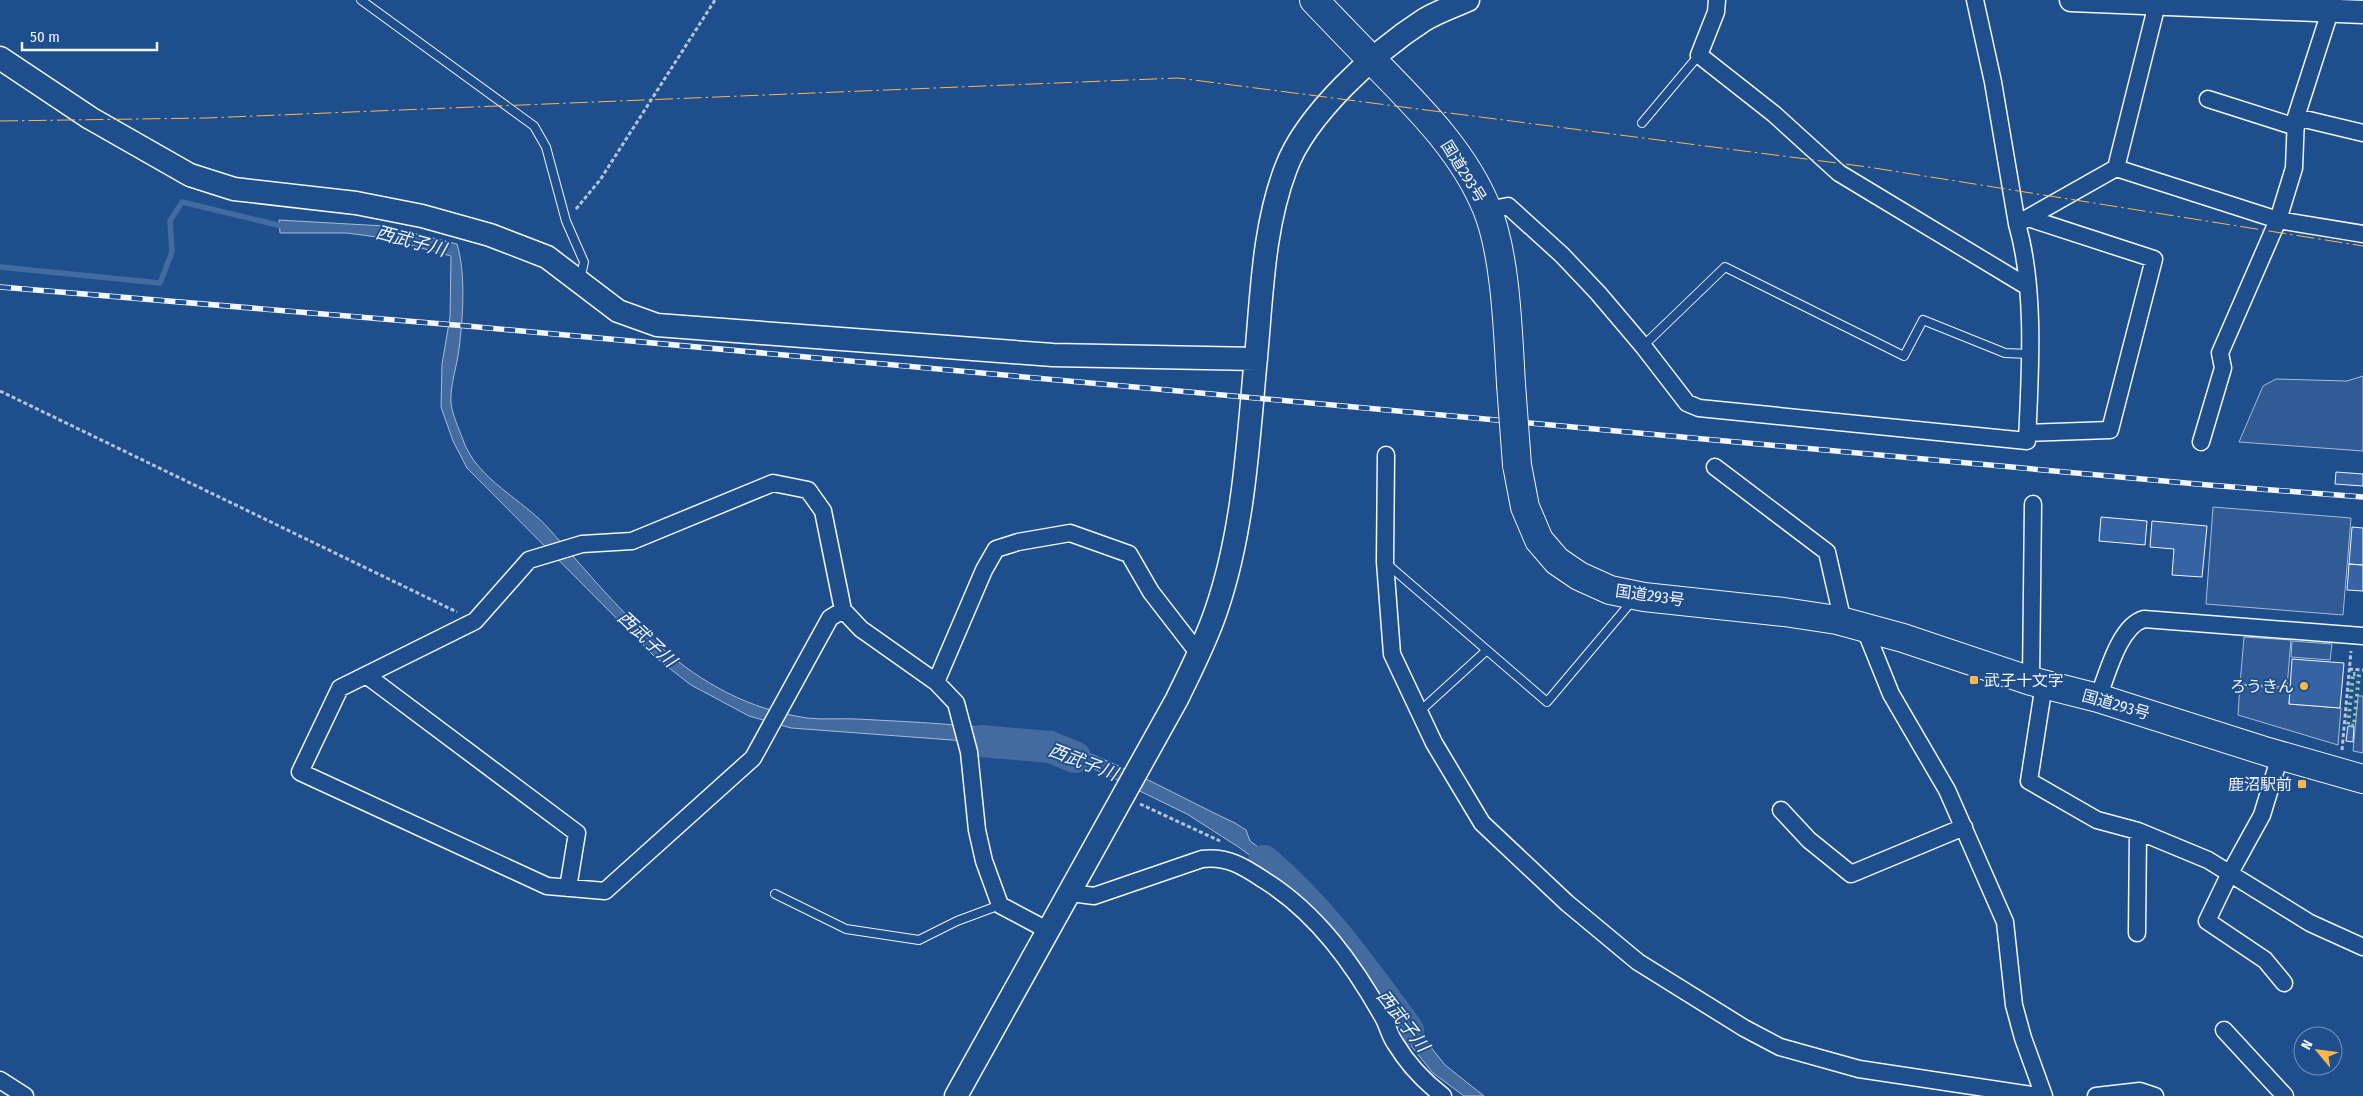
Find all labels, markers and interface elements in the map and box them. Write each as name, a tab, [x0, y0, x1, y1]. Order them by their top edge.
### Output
scale bar	[22, 20, 158, 52]
text: 50 m	[30, 28, 60, 46]
street label: 国道293号	[1437, 137, 1490, 206]
water label: 西武子川	[373, 221, 451, 261]
street label: 国道293号	[1614, 581, 1686, 610]
water label: 西武子川	[613, 606, 682, 673]
place label: 武子十文字	[1984, 671, 2064, 690]
marker: 武子十文字	[1968, 674, 1980, 686]
place label: ろうきん	[2230, 677, 2294, 696]
marker: ろうきん	[2298, 680, 2310, 692]
street label: 国道293号	[2080, 686, 2152, 723]
water label: 西武子川	[1045, 739, 1122, 786]
place label: 鹿沼駅前	[2228, 775, 2292, 794]
marker: 鹿沼駅前	[2296, 778, 2308, 790]
water label: 西武子川	[1372, 986, 1435, 1058]
north arrow	[2293, 1026, 2343, 1076]
text: N	[2298, 1037, 2317, 1053]

